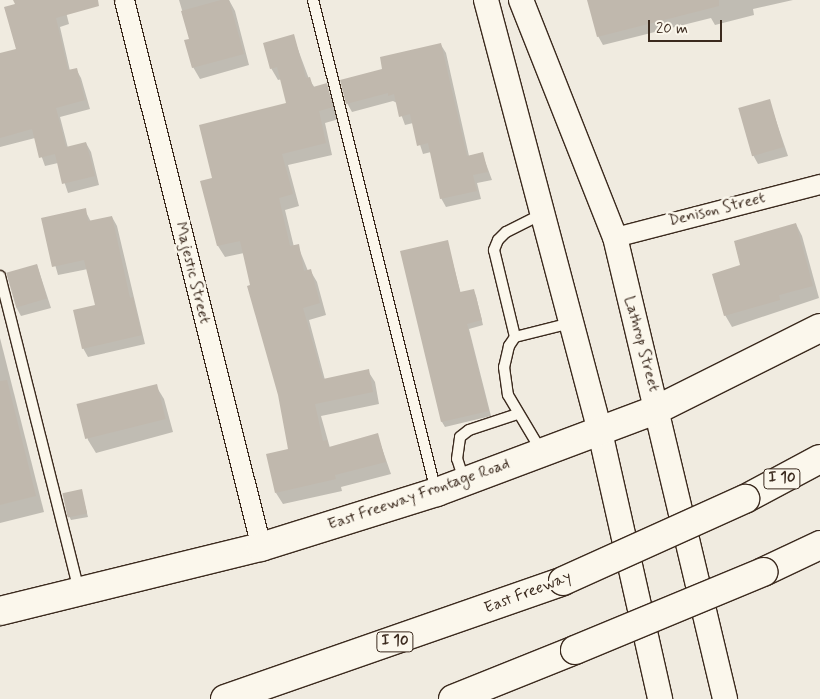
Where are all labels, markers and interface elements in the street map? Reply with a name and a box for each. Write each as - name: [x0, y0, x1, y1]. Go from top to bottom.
- scale bar: [650, 10, 724, 42]
- text: 20 m: [656, 19, 688, 39]
- street label: Denison Street: [665, 188, 769, 232]
- street label: Majestic Street: [170, 219, 214, 327]
- street label: Lathrop Street: [619, 293, 663, 395]
- street label: East Freeway Frontage Road: [326, 455, 512, 535]
- road number: I 10: [763, 466, 801, 492]
- street label: East Freeway: [482, 568, 574, 618]
- road number: I 10: [376, 630, 414, 654]

